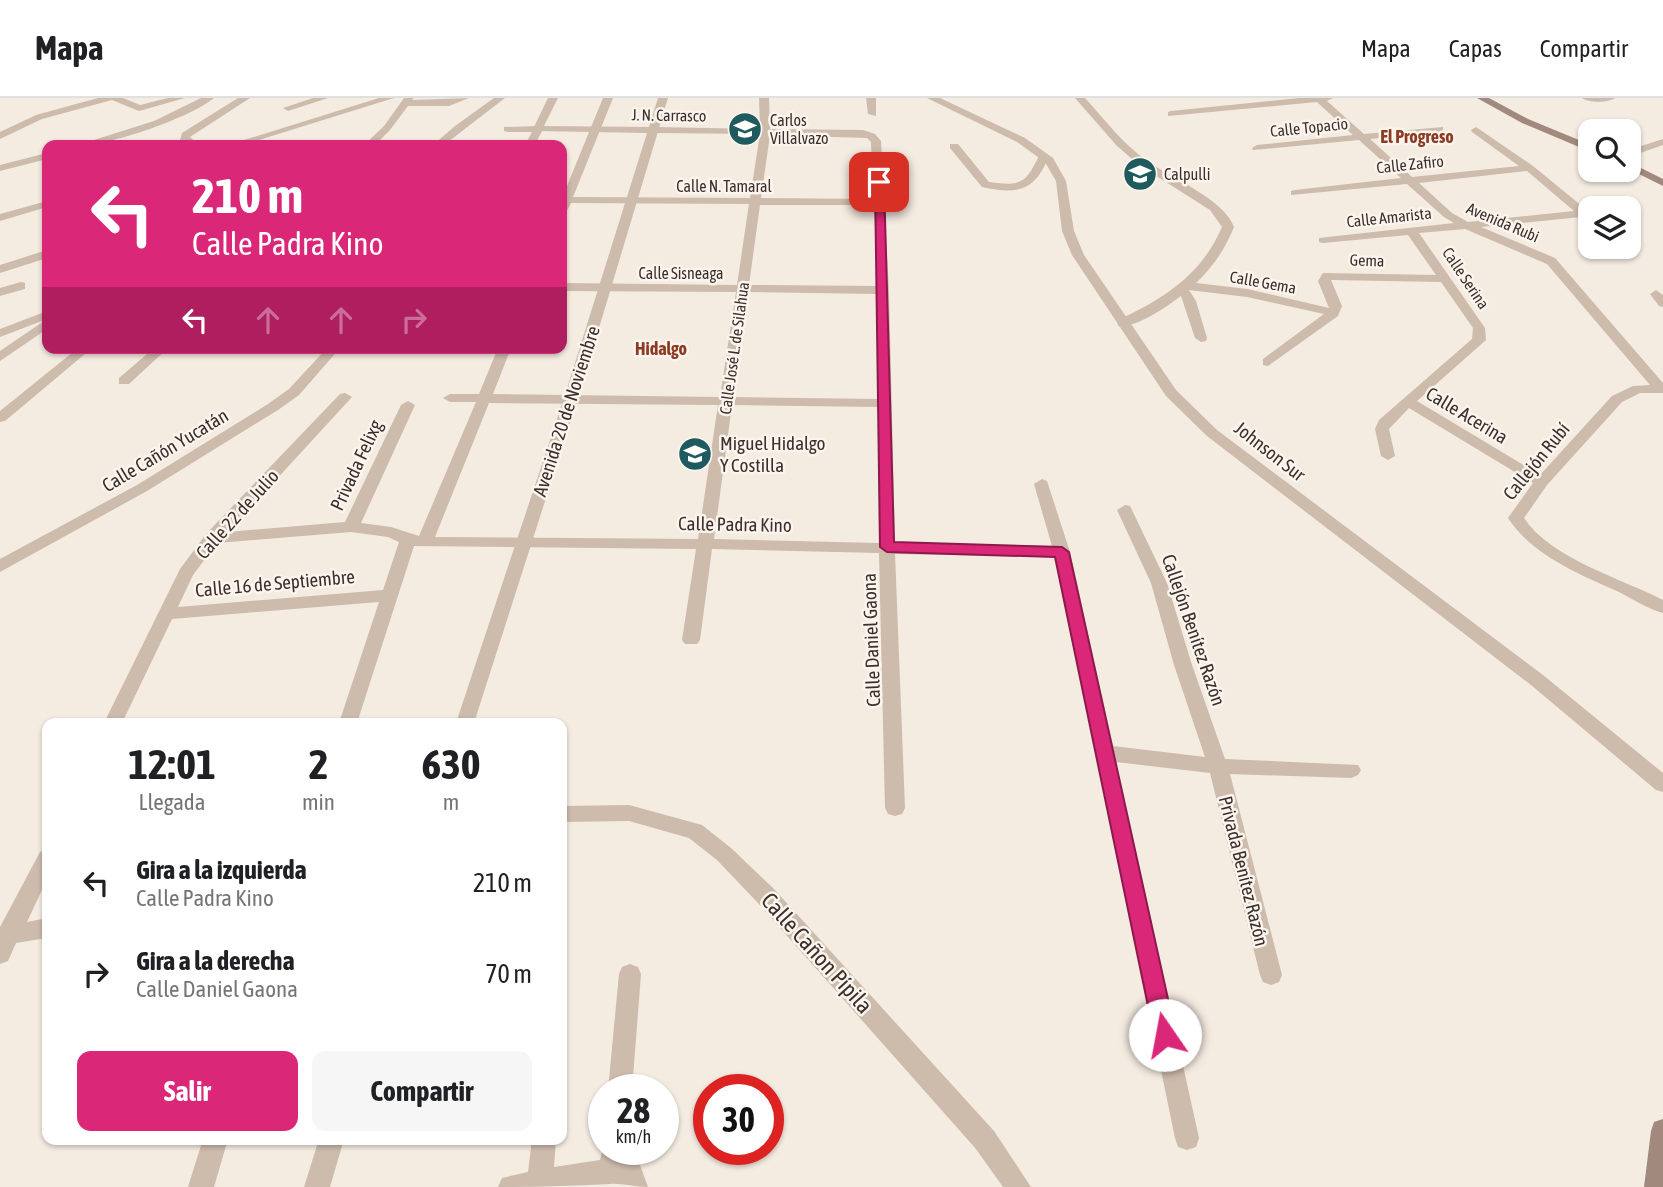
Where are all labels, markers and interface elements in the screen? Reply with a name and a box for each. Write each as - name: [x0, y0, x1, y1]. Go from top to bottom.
- text: Mapa: [35, 29, 103, 67]
- text: Mapa: [1361, 35, 1411, 62]
- text: Capas: [1449, 35, 1502, 62]
- text: Compartir: [1540, 35, 1628, 62]
- street label: J. N. Carrasco: [632, 105, 706, 125]
- school or university icon: Carlos Villalvazo: [726, 110, 764, 148]
- place label: Carlos Villalvazo: [770, 111, 829, 147]
- street label: Calle Topacio: [1269, 114, 1349, 141]
- map controls: [1578, 119, 1641, 259]
- button: search: [1578, 119, 1641, 182]
- district label: El Progreso: [1380, 126, 1454, 147]
- pin: [849, 152, 909, 212]
- street label: Calle Zafiro: [1376, 152, 1444, 176]
- school or university icon: Calpulli: [1121, 155, 1159, 193]
- icon: arrive: [860, 163, 898, 201]
- place label: Calpulli: [1164, 165, 1210, 184]
- text: 210 m: [192, 167, 303, 223]
- icon: left: [77, 168, 168, 259]
- street label: Calle N. Tamaral: [676, 177, 772, 195]
- button: layers: [1578, 196, 1641, 259]
- street label: Avenida Rubi: [1464, 199, 1542, 245]
- street label: Calle Amarista: [1346, 204, 1432, 230]
- text: Calle Padra Kino: [192, 225, 384, 262]
- street label: Calle Serina: [1439, 244, 1493, 312]
- street label: Gema: [1349, 250, 1385, 270]
- street label: Calle Sisneaga: [639, 264, 723, 283]
- street label: Calle Gema: [1228, 267, 1298, 297]
- street label: Calle José L. de Silahua: [716, 281, 752, 415]
- icon: left: [176, 301, 214, 339]
- icon: ahead: [249, 301, 287, 339]
- icon: ahead: [322, 301, 360, 339]
- icon: right: [395, 301, 433, 339]
- street label: Avenida 20 de Noviembre: [528, 323, 604, 499]
- district label: Hidalgo: [635, 338, 687, 359]
- street label: Calle Acerina: [1422, 382, 1512, 448]
- street label: Calle Cañón Yucatán: [98, 404, 232, 496]
- street label: Privada Felixg: [325, 415, 387, 514]
- street label: Johnson Sur: [1230, 417, 1310, 486]
- street label: Callejón Rubí: [1498, 418, 1574, 504]
- place label: Miguel Hidalgo Y Costilla: [720, 432, 826, 476]
- school or university icon: Miguel Hidalgo Y Costilla: [676, 435, 714, 473]
- street label: Calle 22 de Julio: [191, 465, 283, 563]
- street label: Calle Padra Kino: [678, 512, 792, 536]
- street label: Callejón Benítez Razón: [1158, 551, 1230, 709]
- street label: Calle 16 de Septiembre: [194, 565, 356, 601]
- street label: Calle Daniel Gaona: [858, 573, 884, 707]
- text: 12:01: [128, 740, 216, 788]
- text: 2: [309, 740, 328, 788]
- text: 630: [421, 740, 481, 788]
- text: Llegada: [139, 789, 205, 815]
- text: min: [302, 789, 335, 815]
- text: m: [443, 789, 459, 815]
- street label: Privada Benítez Razón: [1215, 794, 1273, 948]
- text: Gira a la izquierda: [136, 855, 307, 885]
- icon: left: [77, 864, 115, 902]
- text: 210 m: [473, 868, 532, 898]
- text: Calle Padra Kino: [136, 885, 274, 911]
- street label: Calle Cañon Pípila: [756, 887, 878, 1019]
- text: Gira a la derecha: [136, 946, 295, 976]
- icon: right: [77, 955, 115, 993]
- text: 70 m: [485, 959, 532, 989]
- text: Calle Daniel Gaona: [136, 976, 298, 1002]
- position arrow: [1128, 998, 1202, 1072]
- button: Salir: [77, 1051, 298, 1131]
- button: Compartir: [312, 1051, 532, 1131]
- speed limit sign: 30: [693, 1074, 784, 1165]
- text: 28: [617, 1090, 650, 1130]
- text: km/h: [616, 1126, 651, 1147]

